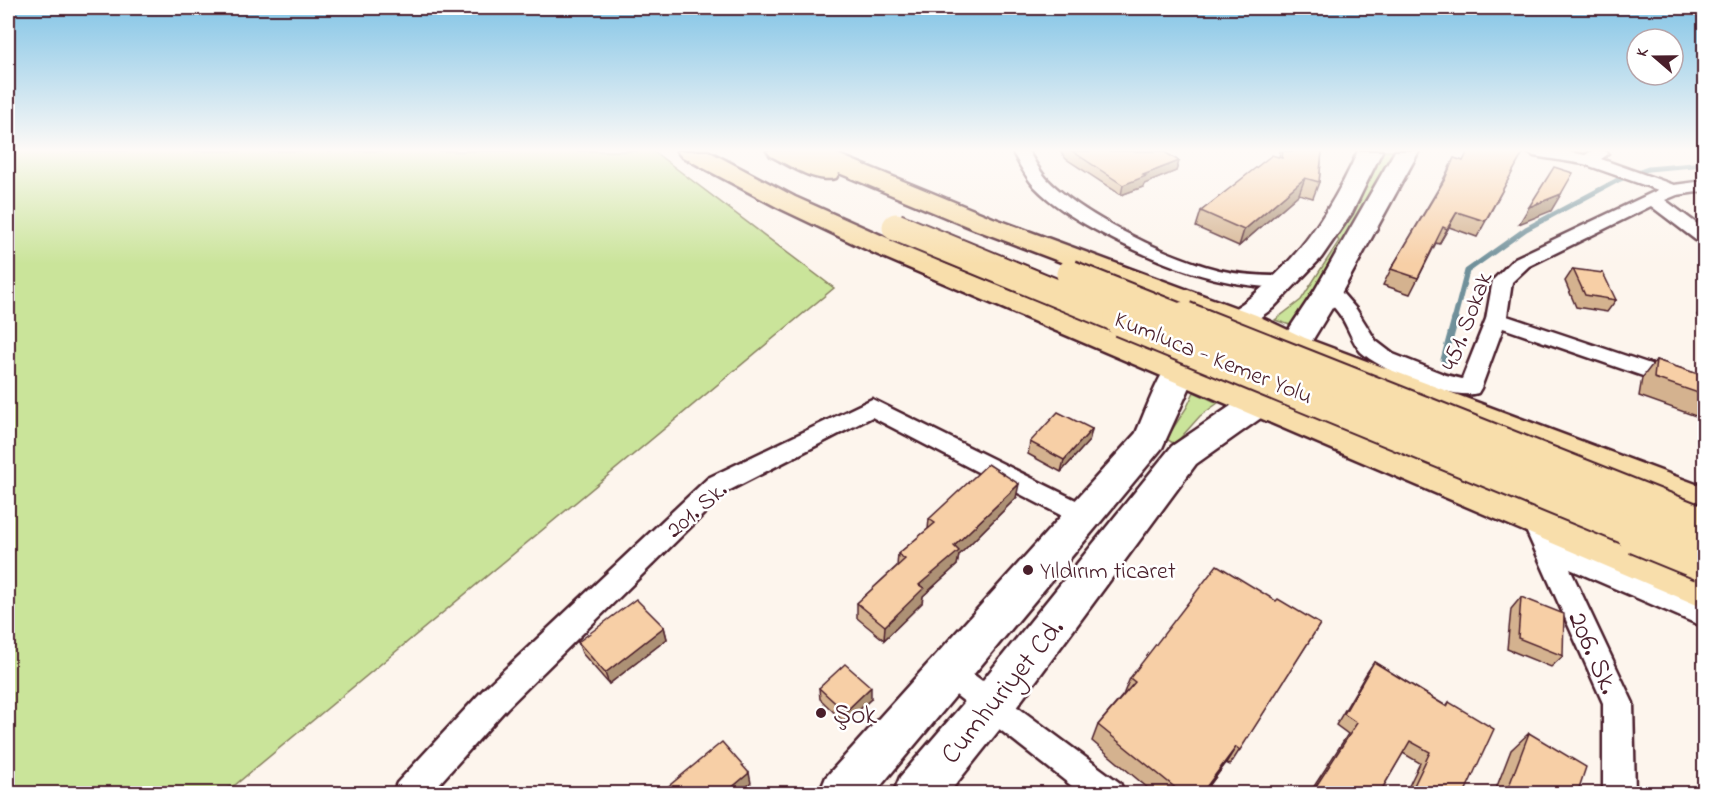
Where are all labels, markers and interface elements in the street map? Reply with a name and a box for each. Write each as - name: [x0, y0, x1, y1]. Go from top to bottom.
- north arrow: [1625, 27, 1685, 87]
- text: K: [1630, 44, 1656, 60]
- street label: 451. Sokak: [1433, 267, 1503, 376]
- street label: Kumluca - Kemer Yolu: [1109, 304, 1318, 415]
- street label: 201. Sk.: [659, 474, 736, 548]
- place label: Yıldırım ticaret: [1040, 555, 1176, 590]
- marker: Yıldırım ticaret: [1021, 563, 1035, 577]
- street label: 206. Sk.: [1555, 605, 1628, 702]
- street label: Cumhuriyet Cd.: [932, 610, 1075, 774]
- place label: Şok: [833, 696, 878, 737]
- marker: Şok: [814, 706, 828, 720]

